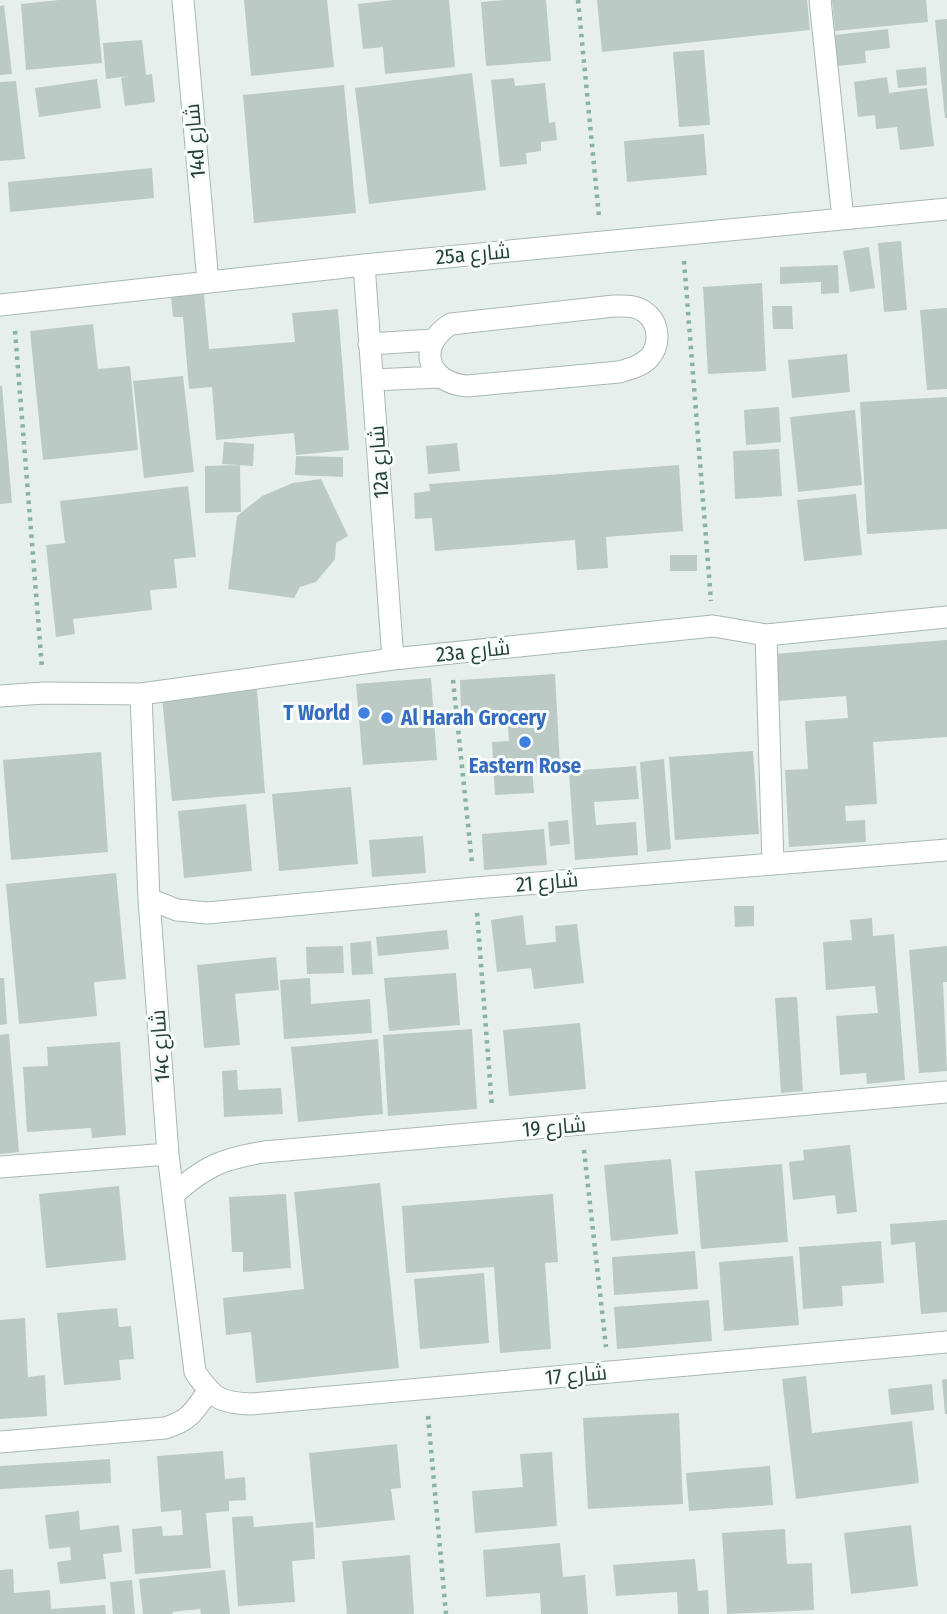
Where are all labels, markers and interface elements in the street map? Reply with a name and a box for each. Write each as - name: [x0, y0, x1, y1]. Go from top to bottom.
- street label: 14d شارع: [179, 102, 212, 180]
- street label: 25a شارع: [435, 238, 511, 271]
- street label: 12a شارع: [363, 425, 396, 499]
- street label: 23a شارع: [435, 634, 512, 669]
- place label: T World: [283, 700, 350, 726]
- marker: T World: [356, 705, 372, 721]
- place label: Al Harah Grocery: [400, 705, 547, 731]
- marker: Al Harah Grocery: [379, 710, 395, 726]
- marker: Eastern Rose: [517, 734, 533, 750]
- place label: Eastern Rose: [469, 753, 582, 779]
- street label: شارع 21: [515, 866, 579, 899]
- street label: 14c شارع: [144, 1009, 177, 1083]
- street label: شارع 19: [521, 1111, 587, 1144]
- street label: شارع 17: [544, 1359, 608, 1392]

